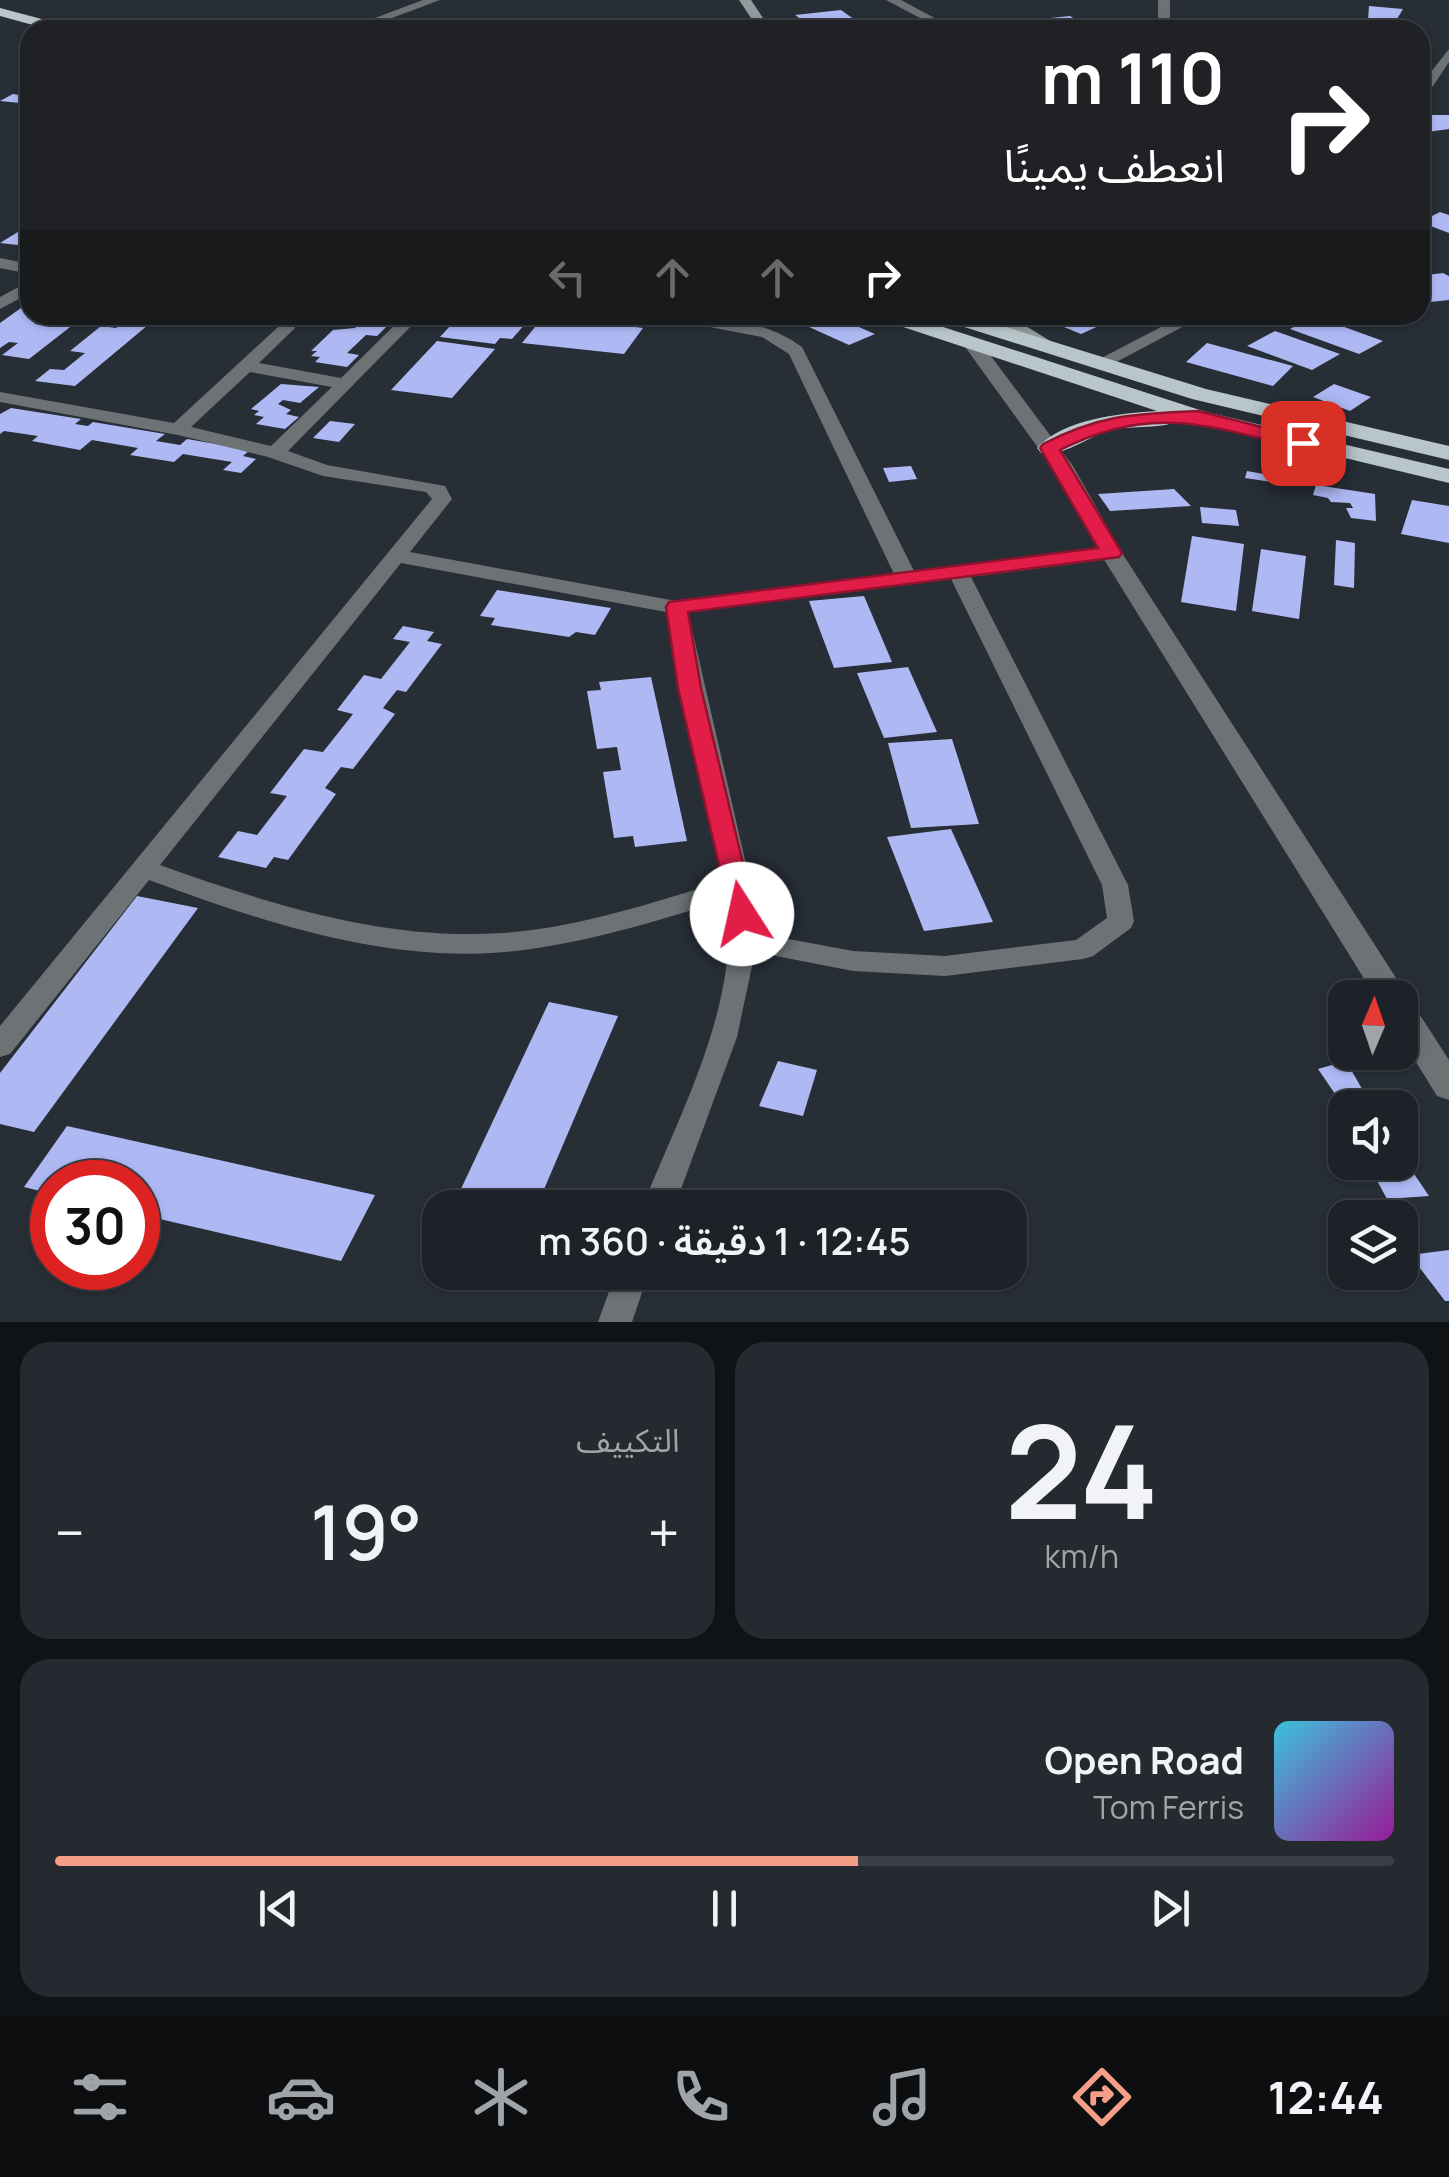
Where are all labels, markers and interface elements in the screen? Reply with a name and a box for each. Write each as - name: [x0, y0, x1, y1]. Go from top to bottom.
- text: 110 m: [1041, 29, 1225, 125]
- icon: right: [1260, 60, 1390, 190]
- text: انعطف يمينًا: [1004, 134, 1225, 196]
- icon: left: [540, 250, 595, 305]
- icon: ahead: [645, 250, 700, 305]
- icon: ahead: [750, 250, 805, 305]
- icon: right: [855, 250, 910, 305]
- pin: [1261, 401, 1346, 486]
- icon: arrive: [1276, 416, 1331, 471]
- position arrow: [690, 862, 794, 966]
- north arrow: [1328, 980, 1418, 1070]
- map controls: [1328, 980, 1418, 1290]
- button: sound: [1328, 1090, 1418, 1180]
- speed limit sign: 30: [30, 1160, 160, 1290]
- button: layers: [1328, 1200, 1418, 1290]
- text: 12:45 · 1 دقيقة · 360 m: [538, 1214, 911, 1266]
- text: 24: [1005, 1380, 1159, 1558]
- text: التكييف: [576, 1418, 680, 1462]
- text: 19°: [310, 1480, 422, 1583]
- text: −: [55, 1494, 85, 1570]
- text: +: [648, 1494, 680, 1570]
- text: km/h: [1045, 1534, 1119, 1578]
- text: Open Road: [1045, 1733, 1244, 1785]
- text: Tom Ferris: [1093, 1785, 1244, 1829]
- icon: previous: [251, 1881, 306, 1936]
- icon: pause: [697, 1881, 752, 1936]
- icon: next: [1143, 1881, 1198, 1936]
- icon: filters: [65, 2062, 135, 2132]
- icon: car: [266, 2062, 336, 2132]
- icon: climate: [466, 2062, 536, 2132]
- icon: phone: [666, 2062, 736, 2132]
- icon: music: [867, 2062, 937, 2132]
- icon: directions: [1067, 2062, 1137, 2132]
- text: 12:44: [1268, 2066, 1384, 2128]

